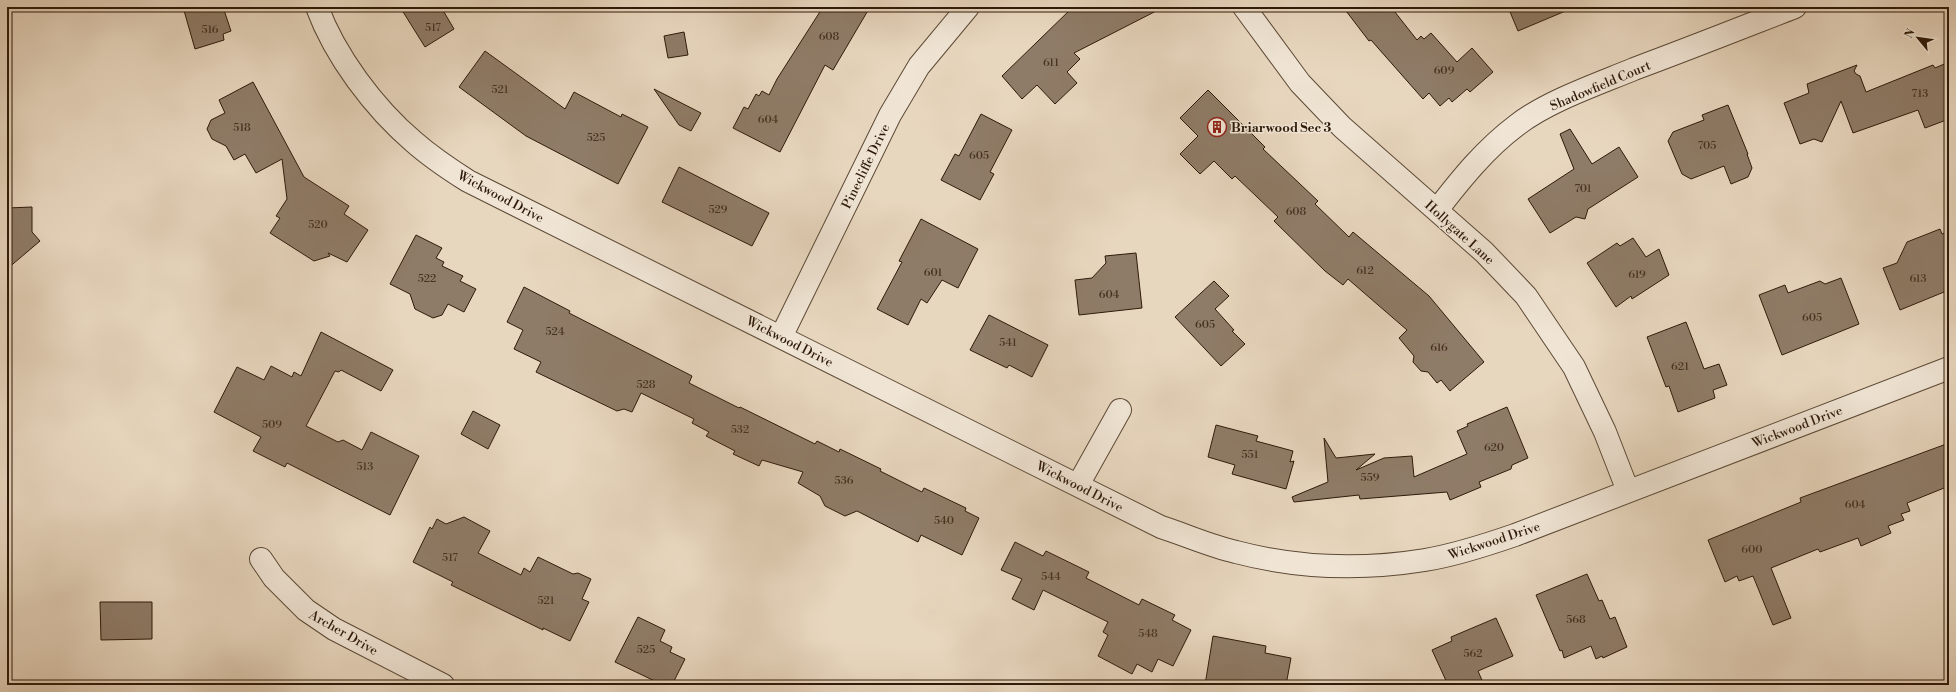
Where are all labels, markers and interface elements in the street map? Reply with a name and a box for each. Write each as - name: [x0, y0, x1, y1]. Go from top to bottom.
- north arrow: [1898, 18, 1938, 58]
- house number: 517: [425, 21, 441, 35]
- house number: 516: [201, 23, 219, 37]
- text: N: [1902, 26, 1919, 41]
- house number: 608: [819, 30, 840, 44]
- house number: 611: [1043, 56, 1059, 70]
- street label: Shadowfield Court: [1548, 57, 1654, 114]
- house number: 609: [1434, 64, 1455, 78]
- house number: 521: [491, 83, 509, 97]
- house number: 713: [1912, 87, 1928, 101]
- house number: 604: [758, 113, 779, 127]
- building icon: Briarwood Sec 3: [1206, 116, 1228, 138]
- place label: Briarwood Sec 3: [1231, 120, 1331, 136]
- house number: 518: [233, 121, 251, 135]
- street label: Pinecliffe Drive: [838, 121, 894, 212]
- house number: 525: [587, 131, 605, 145]
- house number: 705: [1698, 139, 1716, 153]
- house number: 605: [969, 149, 989, 163]
- street label: Wickwood Drive: [454, 167, 547, 227]
- house number: 701: [1575, 182, 1592, 196]
- street label: Hollygate Lane: [1421, 197, 1498, 268]
- house number: 529: [709, 203, 728, 217]
- house number: 608: [1286, 205, 1307, 219]
- house number: 520: [308, 218, 328, 232]
- house number: 612: [1356, 264, 1374, 278]
- house number: 601: [924, 266, 942, 280]
- house number: 619: [1628, 268, 1646, 282]
- house number: 522: [418, 272, 436, 286]
- house number: 613: [1909, 272, 1927, 286]
- house number: 604: [1099, 288, 1120, 302]
- house number: 605: [1802, 311, 1822, 325]
- street label: Wickwood Drive: [742, 313, 836, 371]
- house number: 605: [1195, 318, 1215, 332]
- house number: 524: [546, 325, 565, 339]
- house number: 541: [999, 336, 1017, 350]
- house number: 616: [1430, 341, 1448, 355]
- house number: 621: [1671, 360, 1689, 374]
- house number: 528: [636, 378, 656, 392]
- street label: Wickwood Drive: [1749, 402, 1845, 452]
- house number: 509: [262, 418, 282, 432]
- house number: 532: [731, 423, 749, 437]
- house number: 620: [1484, 441, 1504, 455]
- house number: 551: [1242, 448, 1259, 462]
- street label: Wickwood Drive: [1032, 458, 1126, 516]
- house number: 513: [357, 460, 373, 474]
- house number: 559: [1361, 471, 1380, 485]
- house number: 536: [835, 474, 854, 488]
- house number: 604: [1845, 498, 1866, 512]
- house number: 540: [934, 514, 954, 528]
- street label: Wickwood Drive: [1445, 518, 1543, 564]
- house number: 600: [1741, 543, 1763, 557]
- house number: 517: [442, 551, 458, 565]
- house number: 544: [1041, 570, 1061, 584]
- house number: 521: [537, 594, 555, 608]
- street label: Archer Drive: [305, 606, 381, 659]
- house number: 568: [1566, 613, 1586, 627]
- house number: 548: [1138, 627, 1158, 641]
- house number: 525: [637, 643, 655, 657]
- house number: 562: [1464, 647, 1483, 661]

